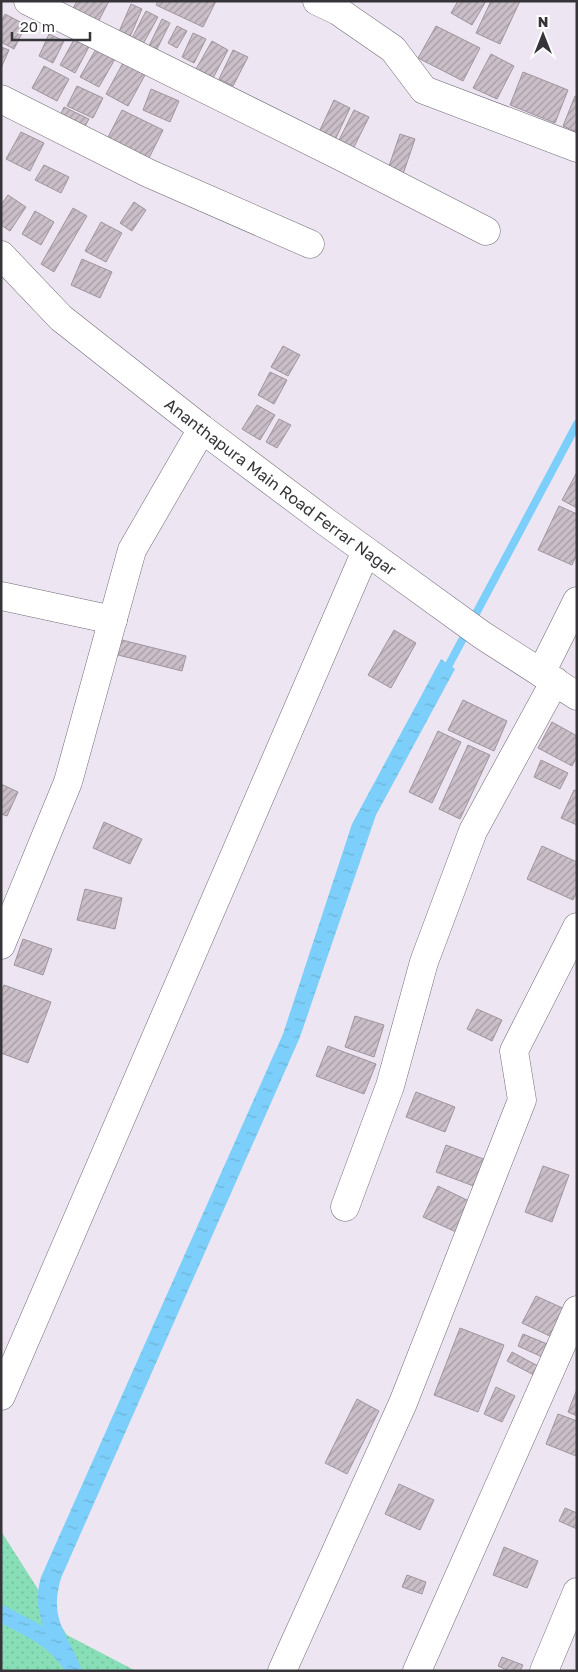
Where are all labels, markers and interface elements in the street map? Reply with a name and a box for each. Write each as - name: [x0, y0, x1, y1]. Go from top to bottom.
- scale bar: [12, 10, 90, 42]
- north arrow: [518, 10, 568, 60]
- text: N: [538, 13, 548, 30]
- text: 20 m: [20, 17, 55, 35]
- street label: Ananthapura Main Road Ferrar Nagar: [161, 394, 400, 580]

